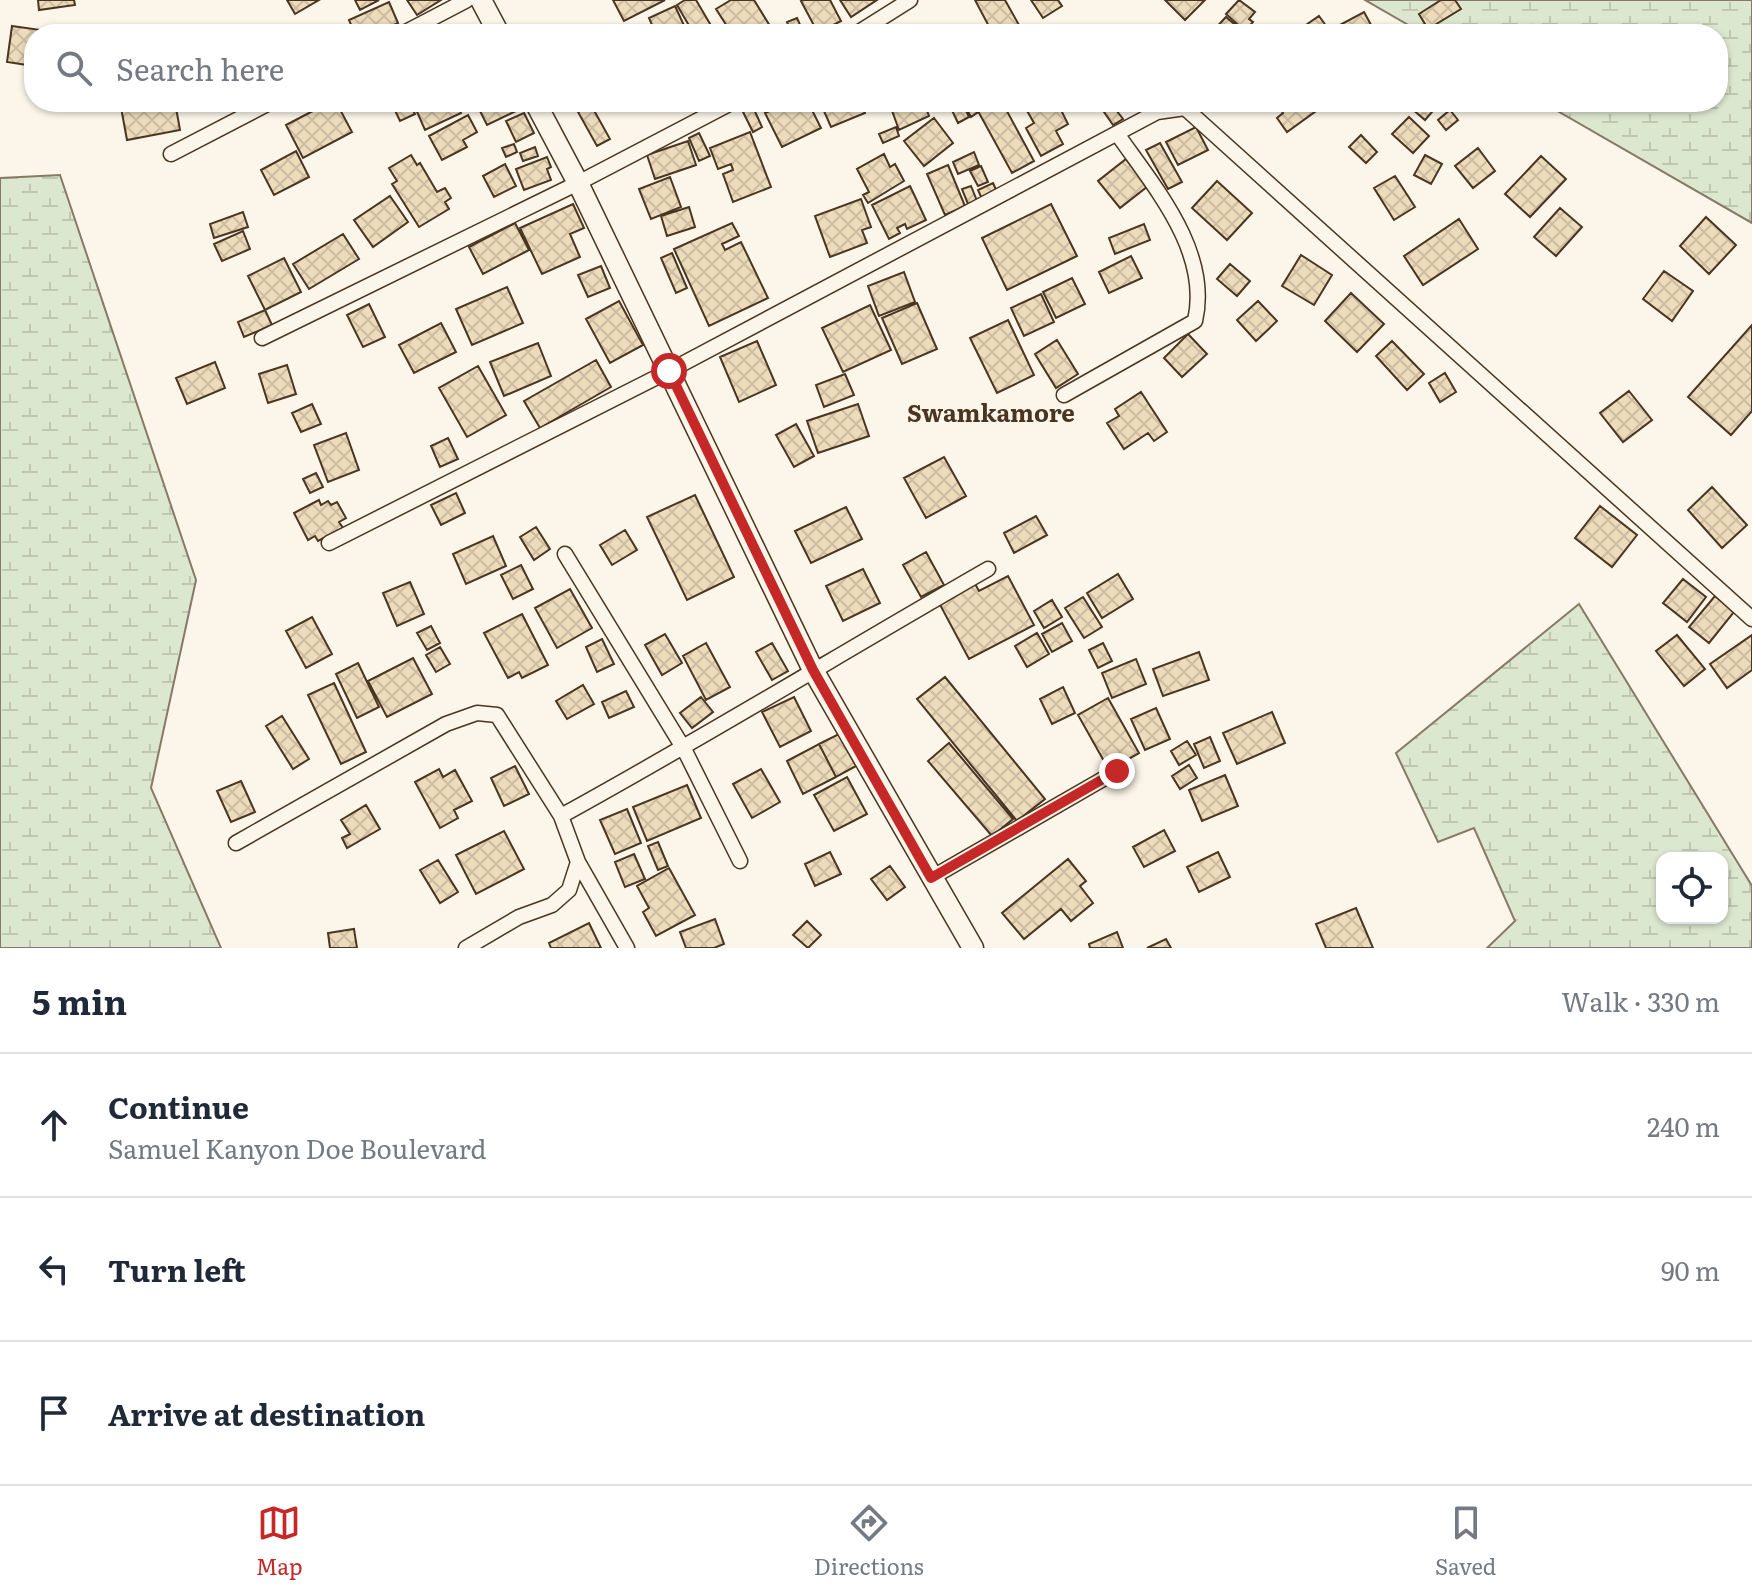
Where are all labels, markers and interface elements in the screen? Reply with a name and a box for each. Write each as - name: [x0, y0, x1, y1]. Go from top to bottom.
- search box: [24, 24, 1728, 112]
- icon: search: [52, 46, 96, 90]
- text: Search here: [116, 46, 284, 90]
- route start: [651, 353, 687, 389]
- district label: Swamkamore: [907, 394, 1075, 429]
- route end: [1099, 753, 1135, 789]
- map controls: [1656, 852, 1728, 924]
- button: locate: [1656, 852, 1728, 924]
- text: 5 min: [32, 975, 127, 1025]
- text: Walk · 330 m: [1562, 981, 1720, 1020]
- text: Continue: [108, 1084, 249, 1128]
- icon: ahead: [32, 1103, 76, 1147]
- text: 240 m: [1647, 1106, 1720, 1145]
- text: Samuel Kanyon Doe Boulevard: [108, 1128, 486, 1167]
- icon: left: [32, 1247, 76, 1291]
- text: Turn left: [108, 1247, 246, 1291]
- text: 90 m: [1661, 1250, 1720, 1289]
- icon: arrive: [32, 1391, 76, 1435]
- text: Arrive at destination: [108, 1391, 425, 1435]
- tab: Map: [256, 1501, 303, 1582]
- tab: Directions: [814, 1501, 924, 1582]
- tab: Saved: [1435, 1501, 1496, 1582]

